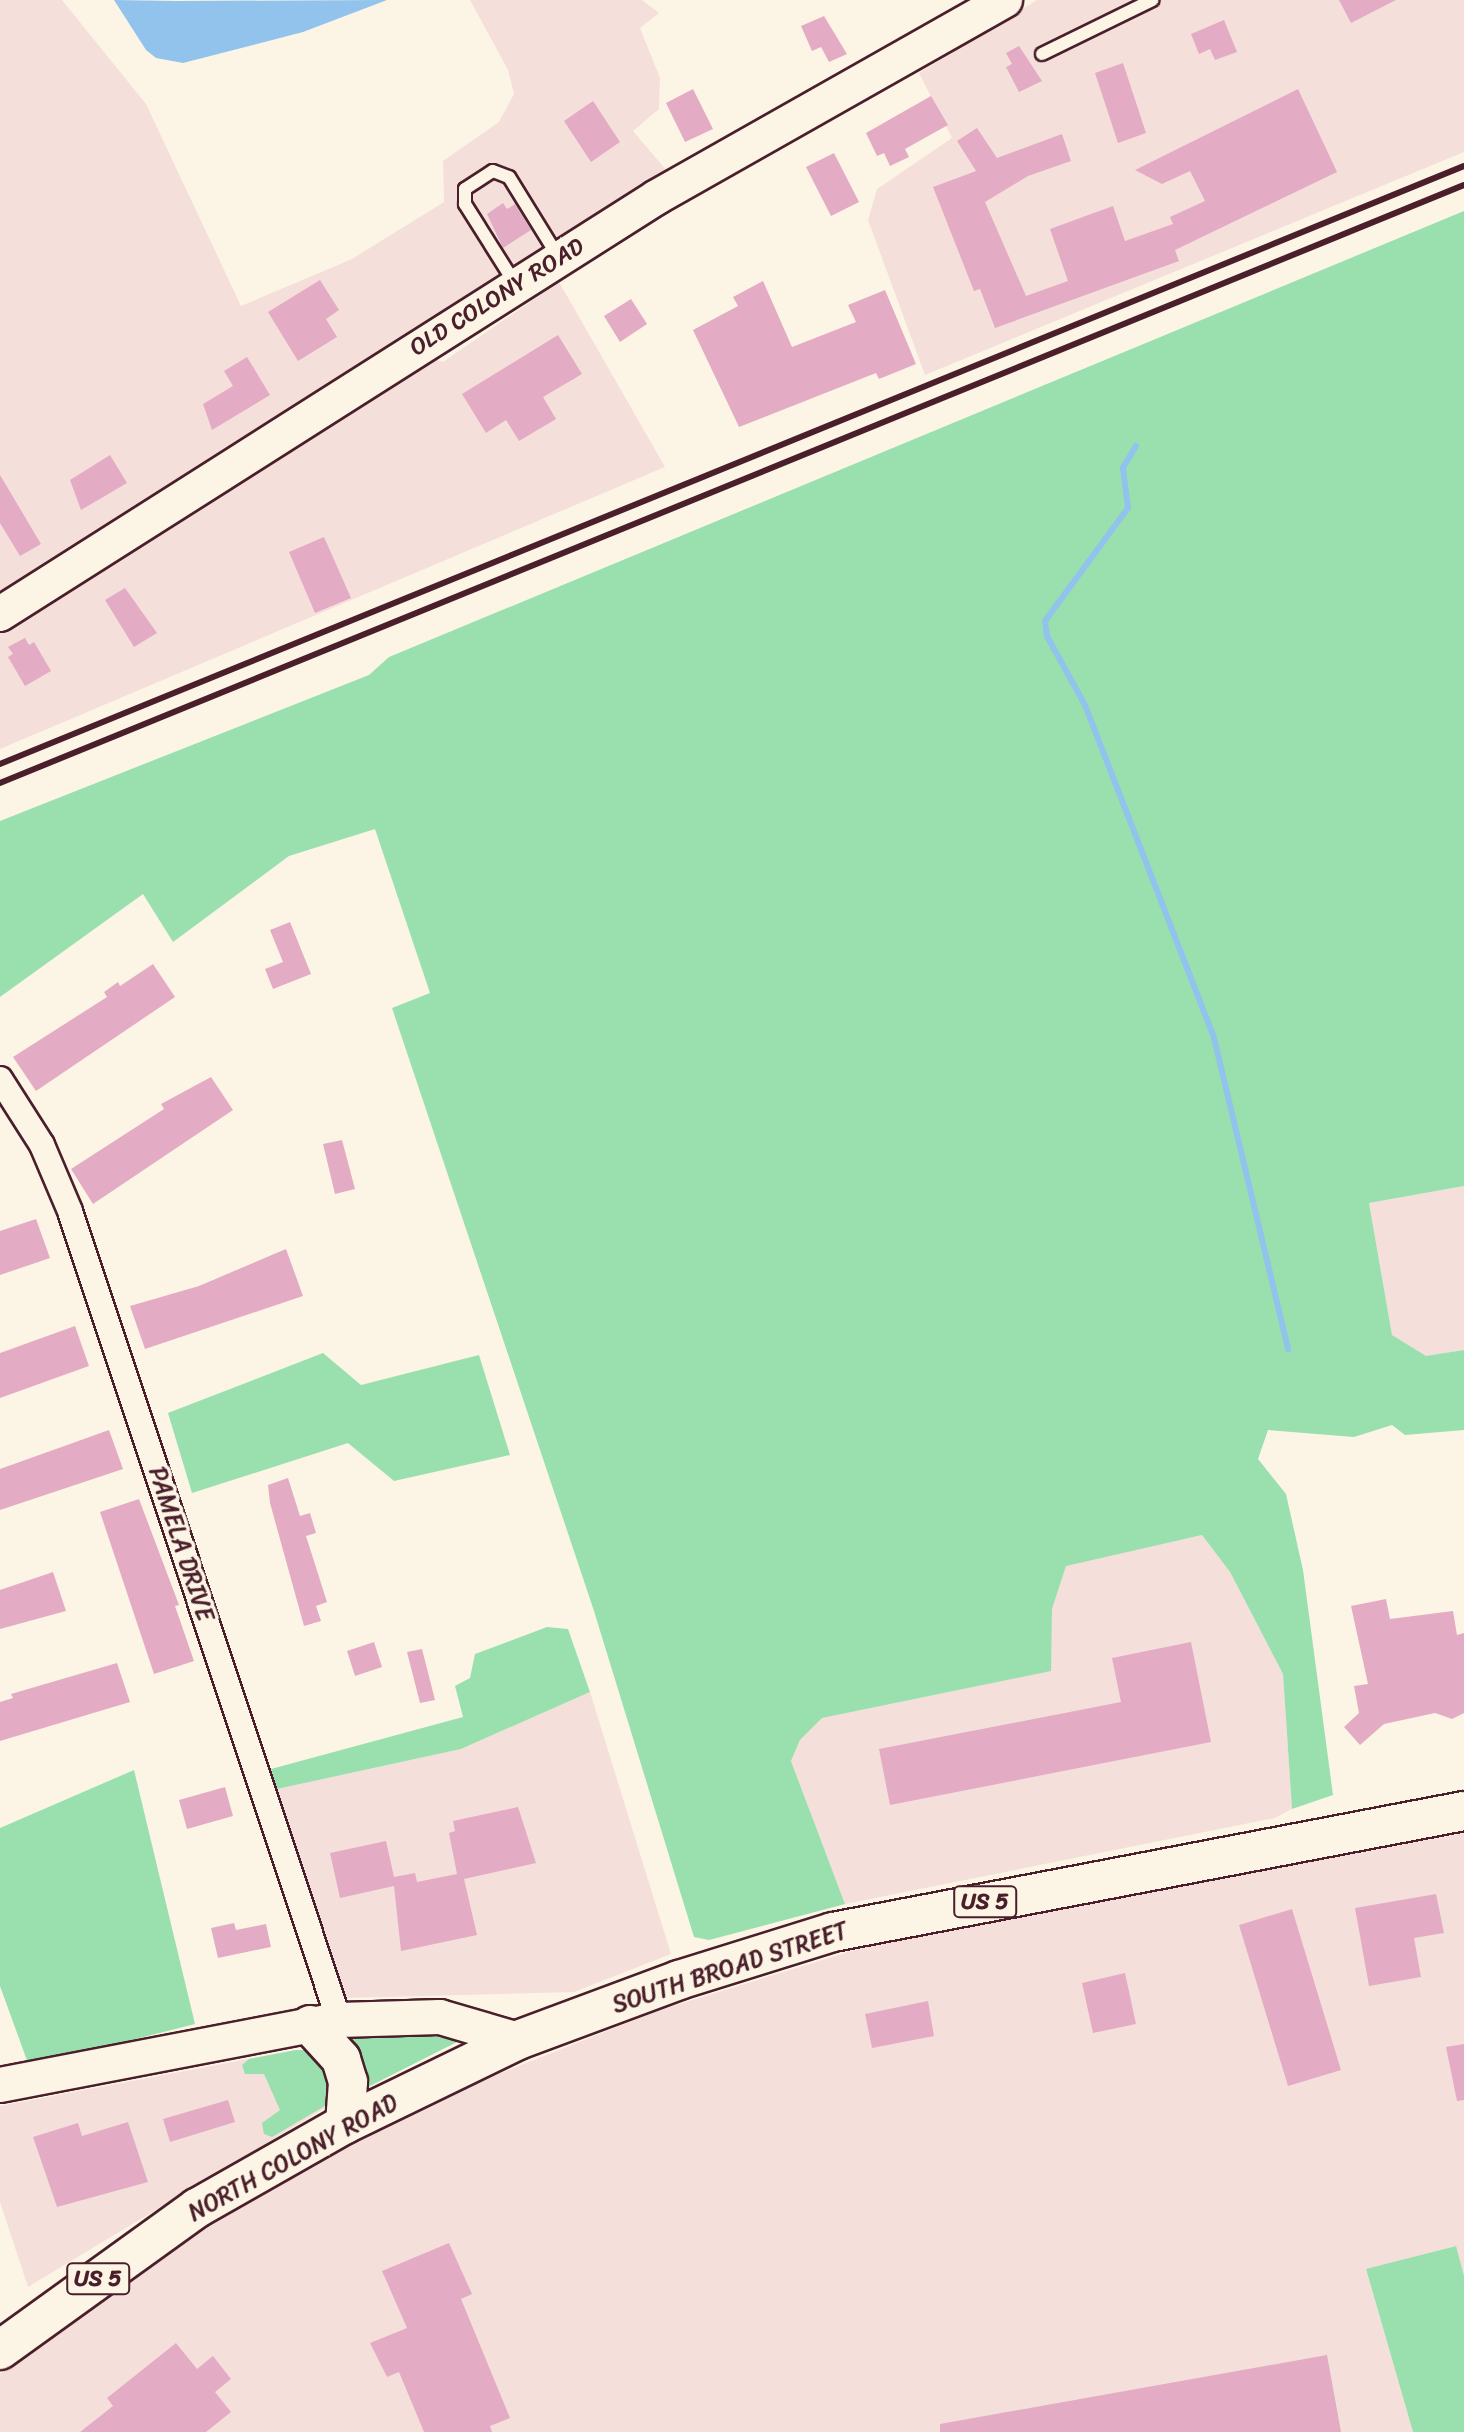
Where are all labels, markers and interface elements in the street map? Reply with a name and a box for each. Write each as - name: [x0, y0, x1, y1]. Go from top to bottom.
- street label: OLD COLONY ROAD: [404, 232, 590, 362]
- street label: PAMELA DRIVE: [142, 1463, 220, 1625]
- road number: US 5: [953, 1884, 1017, 1920]
- street label: SOUTH BROAD STREET: [609, 1916, 851, 2020]
- street label: NORTH COLONY ROAD: [183, 2088, 403, 2228]
- road number: US 5: [66, 2261, 130, 2297]

